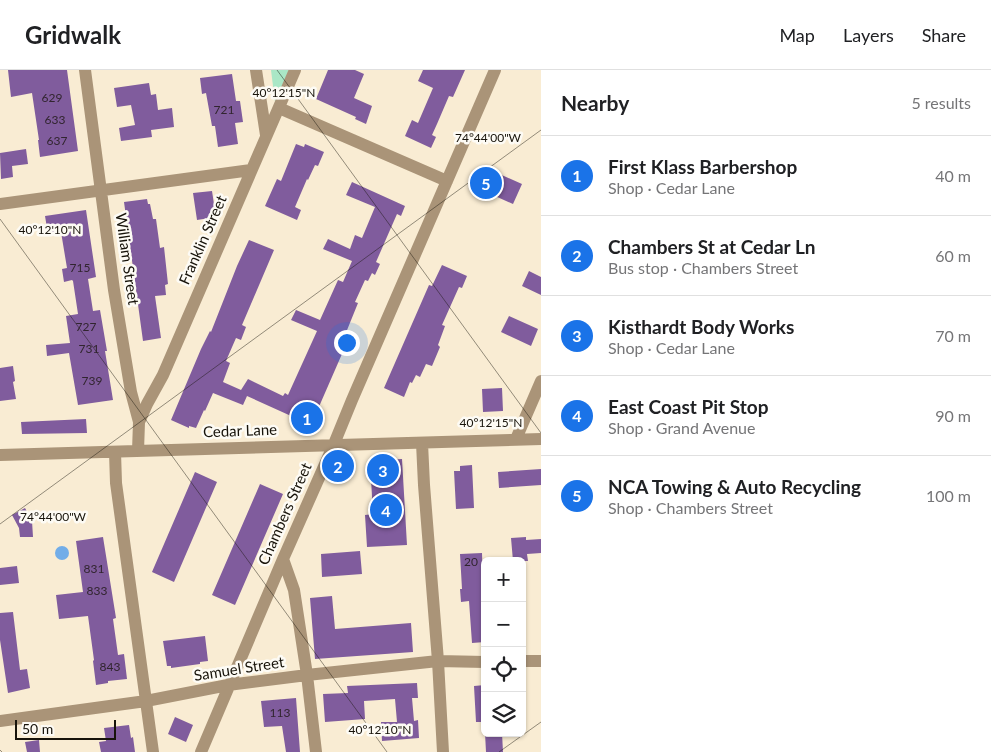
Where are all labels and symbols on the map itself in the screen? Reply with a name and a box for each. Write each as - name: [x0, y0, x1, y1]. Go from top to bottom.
- text: 40°12'15"N: [253, 85, 315, 100]
- house number: 629: [42, 90, 62, 105]
- house number: 721: [214, 102, 234, 117]
- house number: 633: [45, 112, 65, 127]
- text: 74°44'00"W: [455, 130, 522, 145]
- house number: 637: [47, 133, 67, 148]
- pin: 5: [470, 164, 502, 202]
- street label: Franklin Street: [174, 192, 230, 287]
- street label: William Street: [113, 212, 143, 307]
- text: 40°12'10"N: [19, 222, 81, 237]
- house number: 715: [70, 260, 90, 275]
- house number: 727: [76, 319, 96, 334]
- your location: [334, 330, 360, 356]
- house number: 731: [79, 341, 99, 356]
- house number: 739: [82, 373, 102, 388]
- pin: 1: [291, 399, 323, 437]
- text: 40°12'15"N: [460, 415, 522, 430]
- street label: Cedar Lane: [203, 420, 277, 440]
- pin: 2: [322, 447, 354, 485]
- pin: 3: [367, 451, 399, 489]
- street label: Chambers Street: [254, 459, 315, 567]
- pin: 4: [370, 491, 402, 529]
- text: 74°44'00"W: [20, 509, 87, 524]
- house number: 20: [464, 554, 478, 569]
- house number: 831: [84, 561, 104, 576]
- house number: 833: [87, 583, 107, 598]
- street label: Samuel Street: [193, 652, 286, 684]
- house number: 843: [100, 659, 120, 674]
- house number: 113: [270, 705, 290, 720]
- scale bar: [15, 717, 116, 740]
- text: 40°12'10"N: [349, 722, 411, 737]

